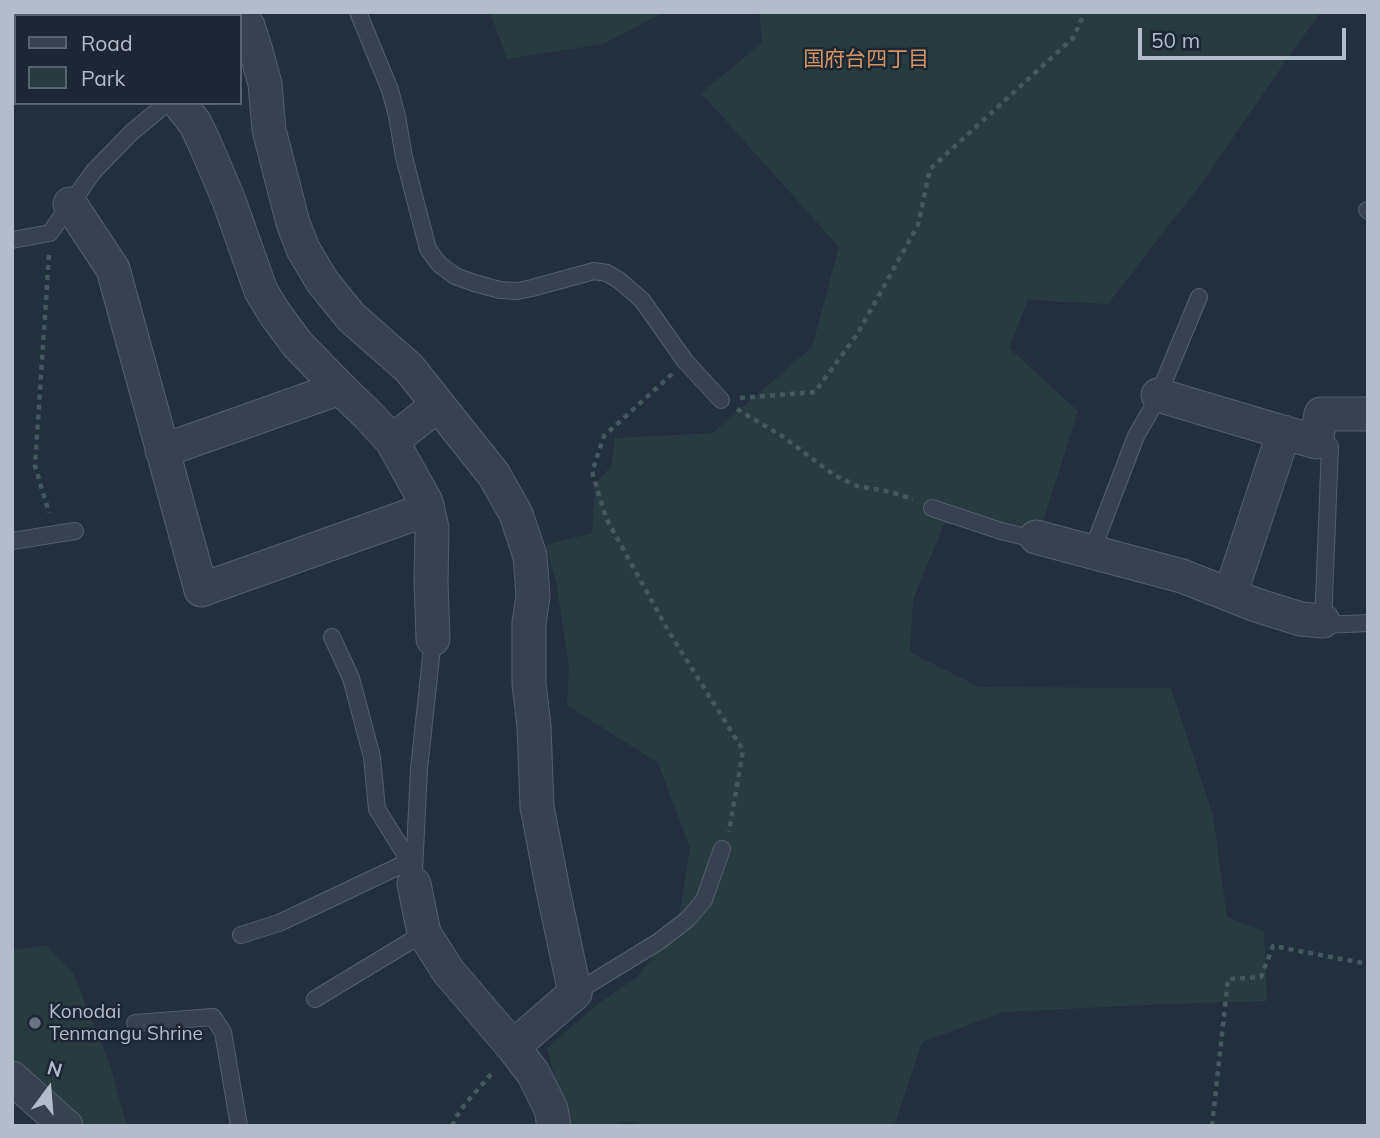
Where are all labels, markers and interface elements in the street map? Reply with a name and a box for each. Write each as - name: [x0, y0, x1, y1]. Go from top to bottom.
- legend: [14, 14, 242, 105]
- scale bar: [1142, 14, 1350, 58]
- text: 50 m: [1151, 27, 1200, 53]
- text: Road: [81, 30, 132, 56]
- district label: 国府台四丁目: [803, 47, 929, 73]
- text: Park: [81, 65, 125, 91]
- place label: Konodai Tenmangu Shrine: [49, 1001, 203, 1045]
- marker: Konodai Tenmangu Shrine: [27, 1015, 43, 1031]
- north arrow: [14, 1054, 84, 1124]
- text: N: [45, 1055, 65, 1082]

